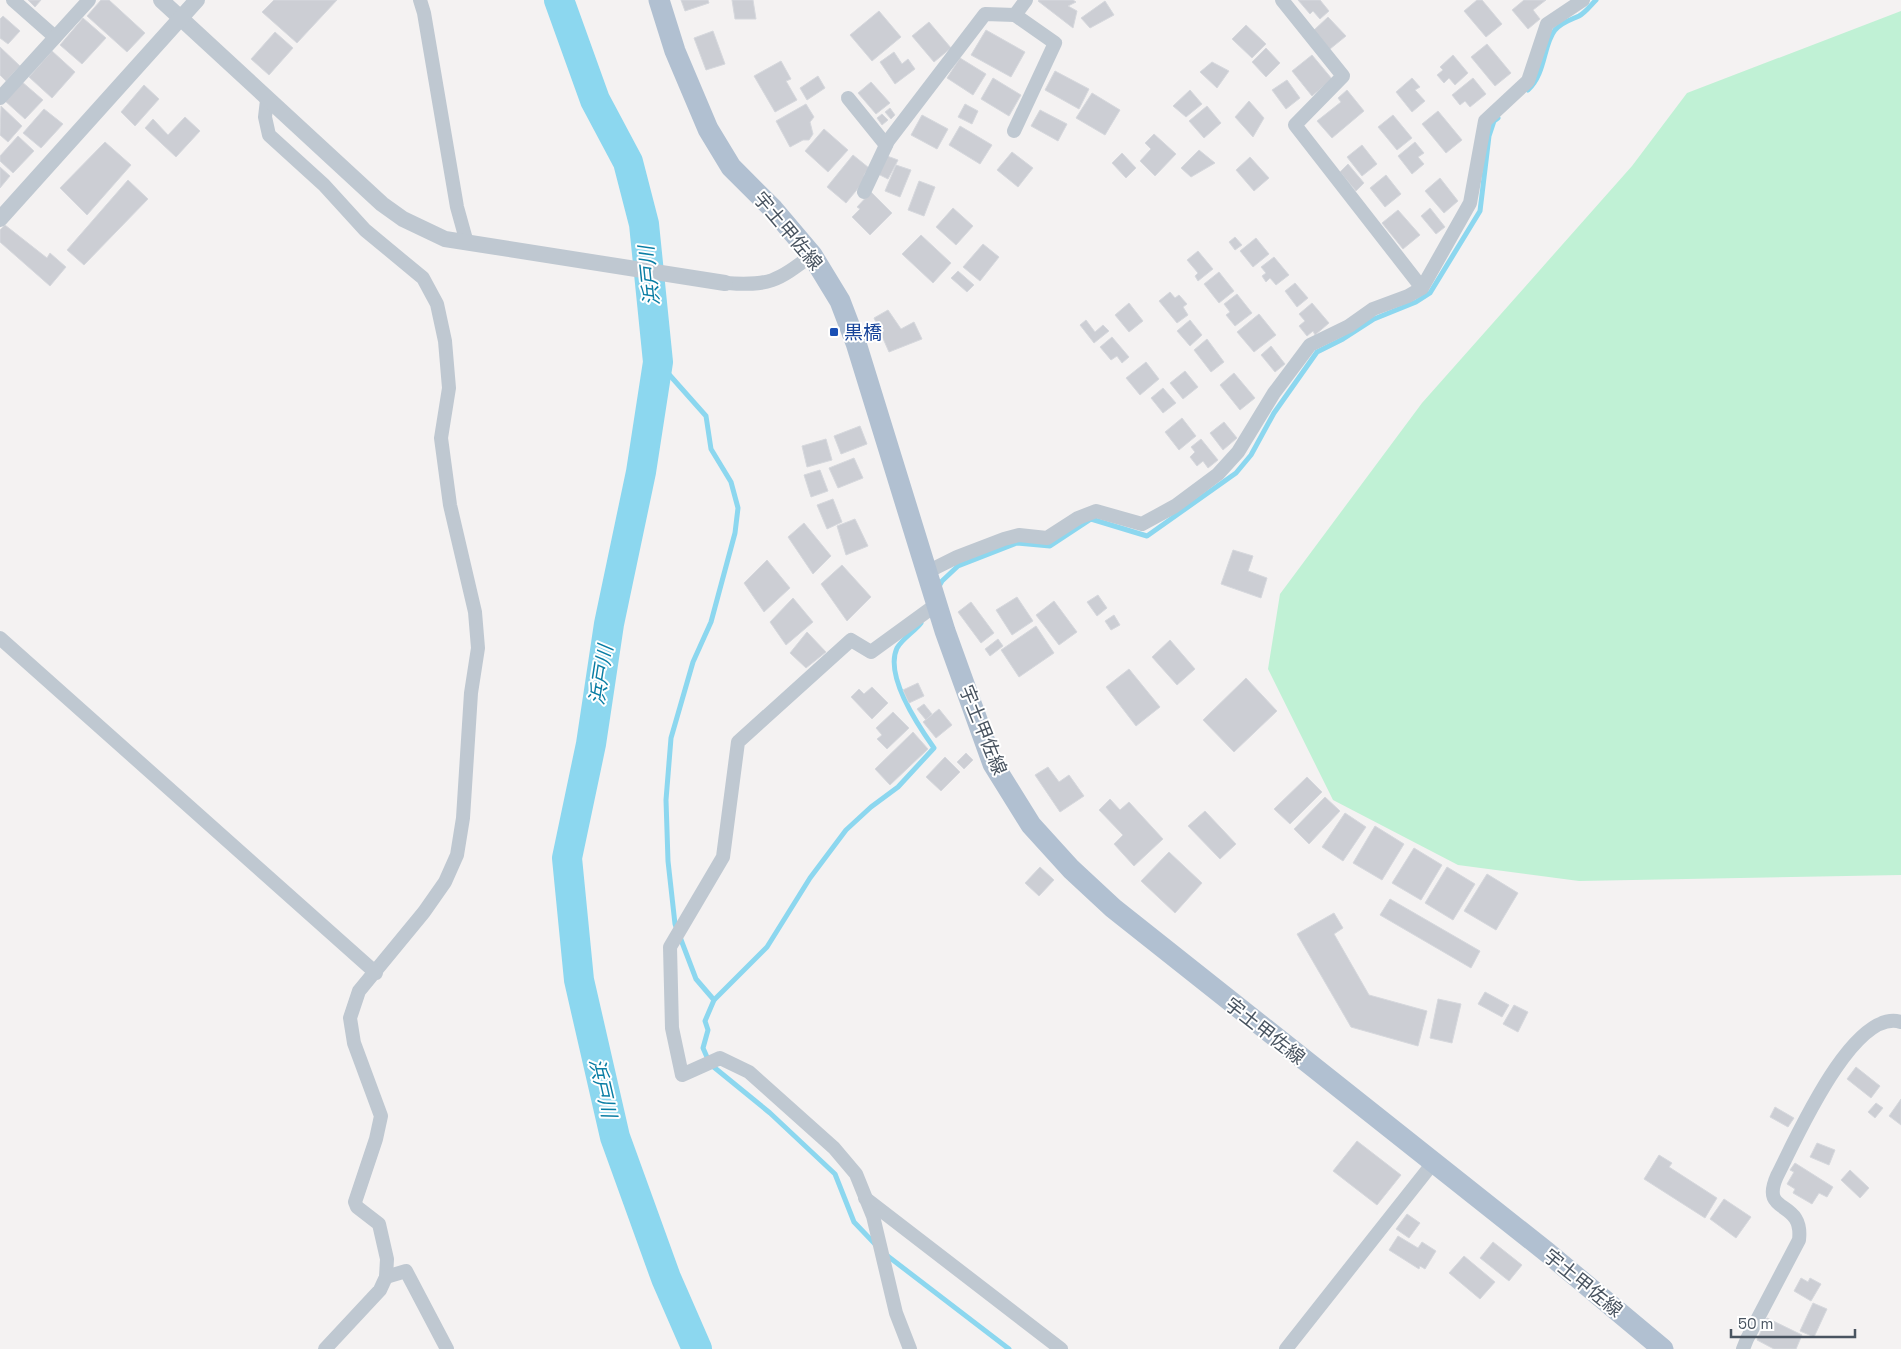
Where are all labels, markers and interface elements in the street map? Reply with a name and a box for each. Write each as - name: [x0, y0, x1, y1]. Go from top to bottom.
- street label: 宇土甲佐線: [748, 187, 828, 275]
- water label: 浜戸川: [633, 243, 665, 307]
- place label: 黒橋: [844, 320, 882, 345]
- marker: 黒橋: [828, 326, 840, 338]
- water label: 浜戸川: [583, 641, 619, 707]
- street label: 宇土甲佐線: [954, 681, 1012, 779]
- street label: 宇土甲佐線: [1220, 992, 1310, 1070]
- water label: 浜戸川: [584, 1056, 623, 1122]
- street label: 宇土甲佐線: [1538, 1243, 1628, 1323]
- scale bar: [1731, 1306, 1855, 1338]
- text: 50 m: [1738, 1314, 1773, 1333]

